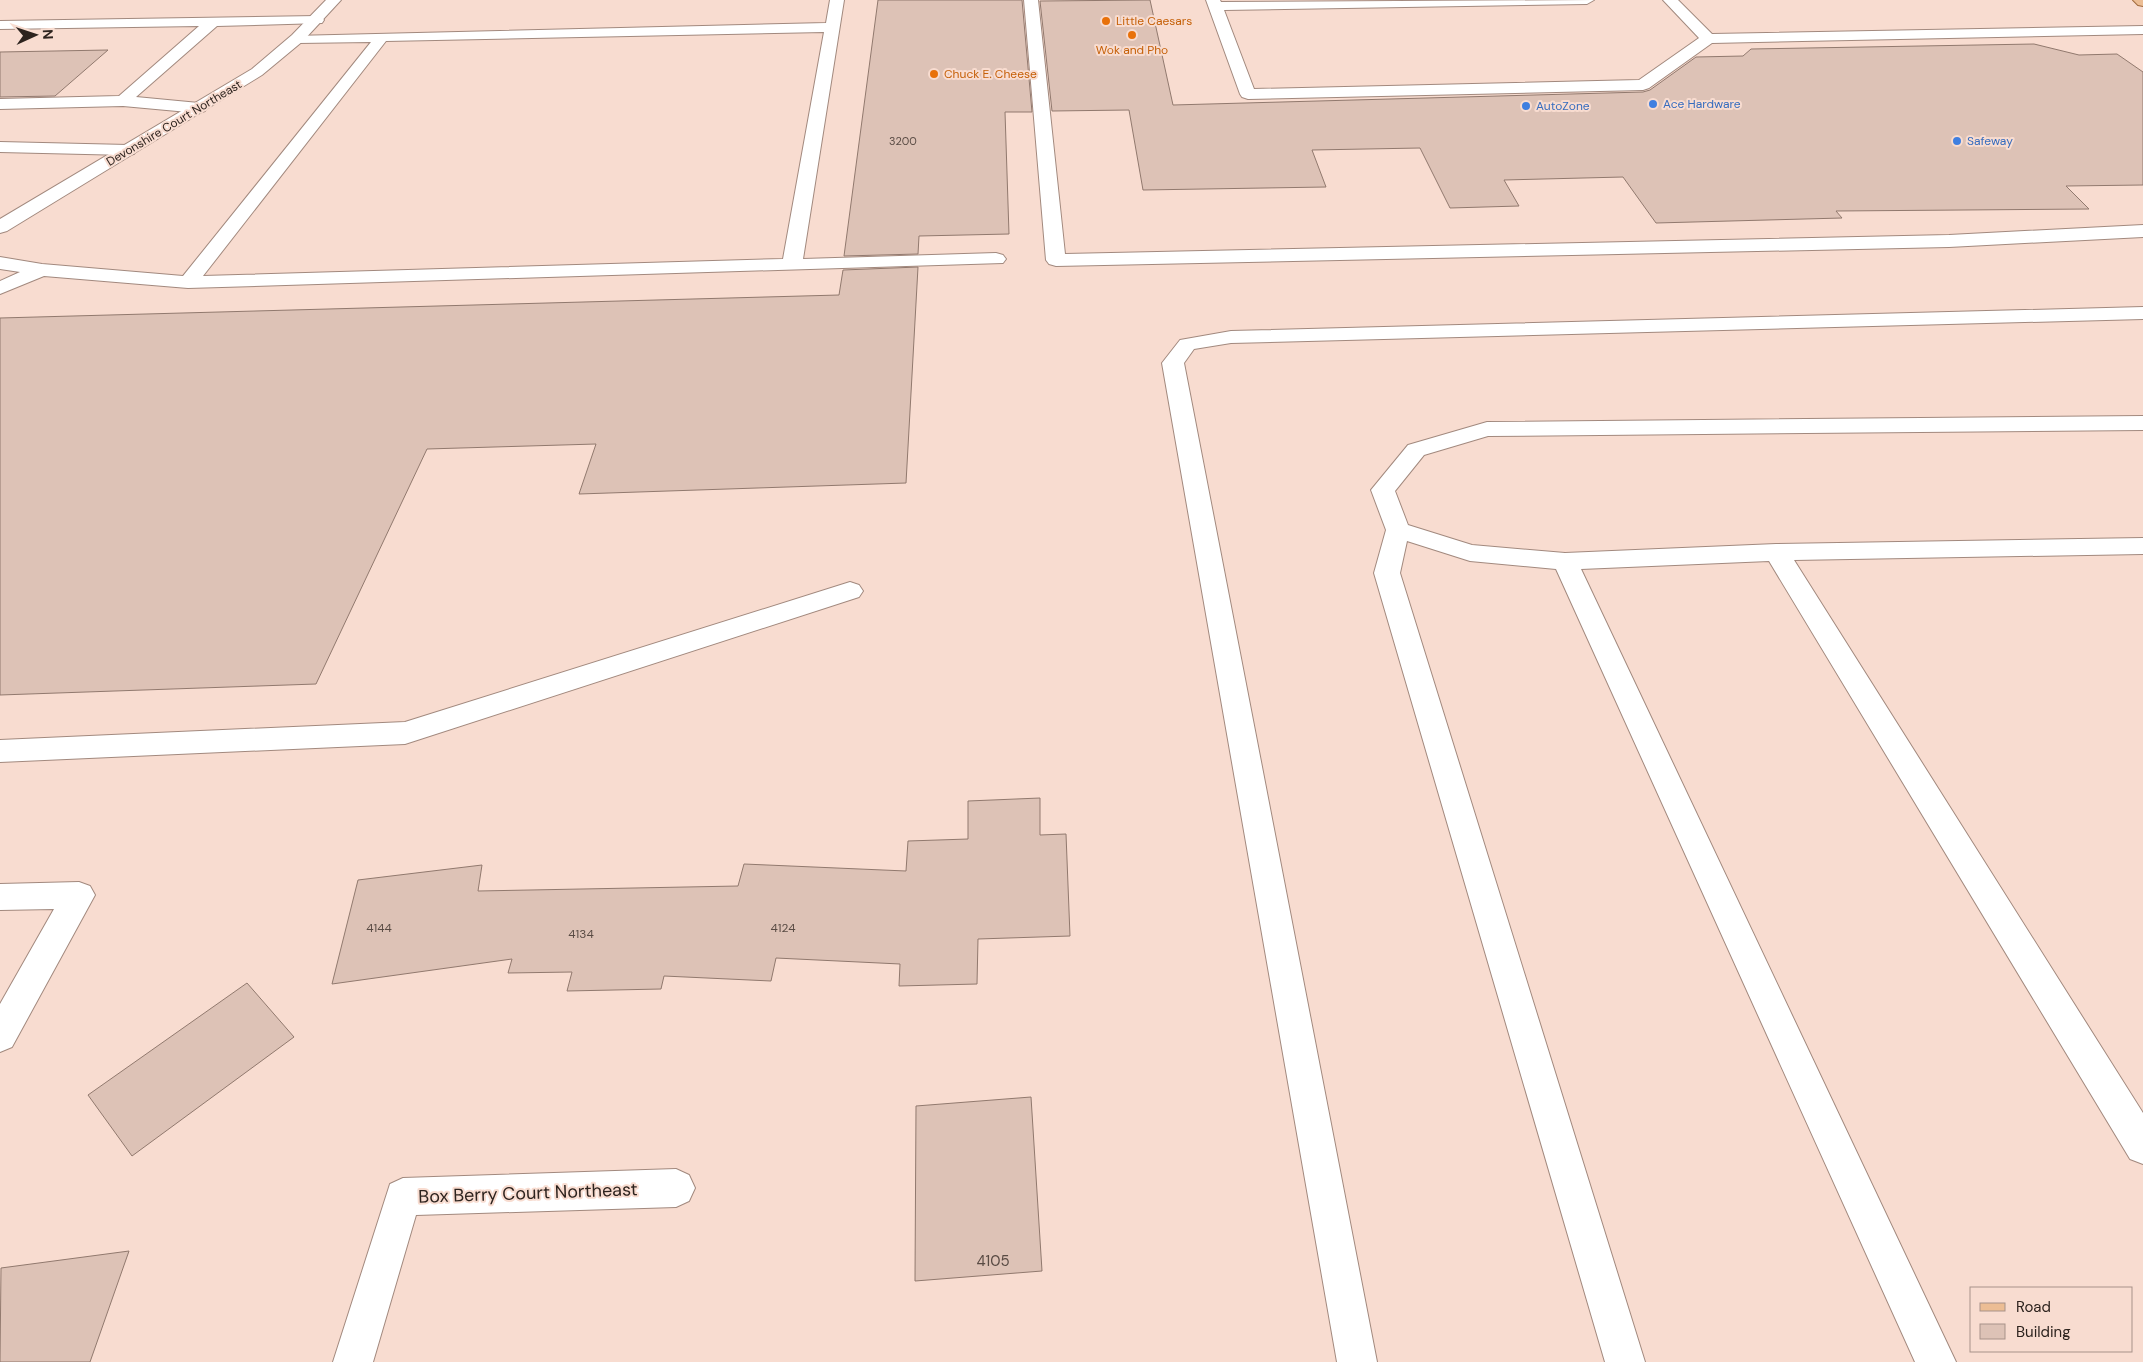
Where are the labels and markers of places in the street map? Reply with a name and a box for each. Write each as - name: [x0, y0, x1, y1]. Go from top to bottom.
- place label: Little Caesars: [1116, 13, 1192, 29]
- marker: Little Caesars: [1100, 15, 1112, 27]
- marker: Wok and Pho: [1126, 29, 1138, 41]
- place label: Wok and Pho: [1096, 42, 1168, 58]
- place label: Chuck E. Cheese: [944, 66, 1037, 82]
- marker: Chuck E. Cheese: [928, 68, 940, 80]
- place label: Ace Hardware: [1663, 96, 1741, 112]
- place label: AutoZone: [1536, 98, 1590, 114]
- marker: Ace Hardware: [1647, 98, 1659, 110]
- marker: AutoZone: [1520, 100, 1532, 112]
- place label: Safeway: [1967, 133, 2013, 149]
- marker: Safeway: [1951, 135, 1963, 147]

